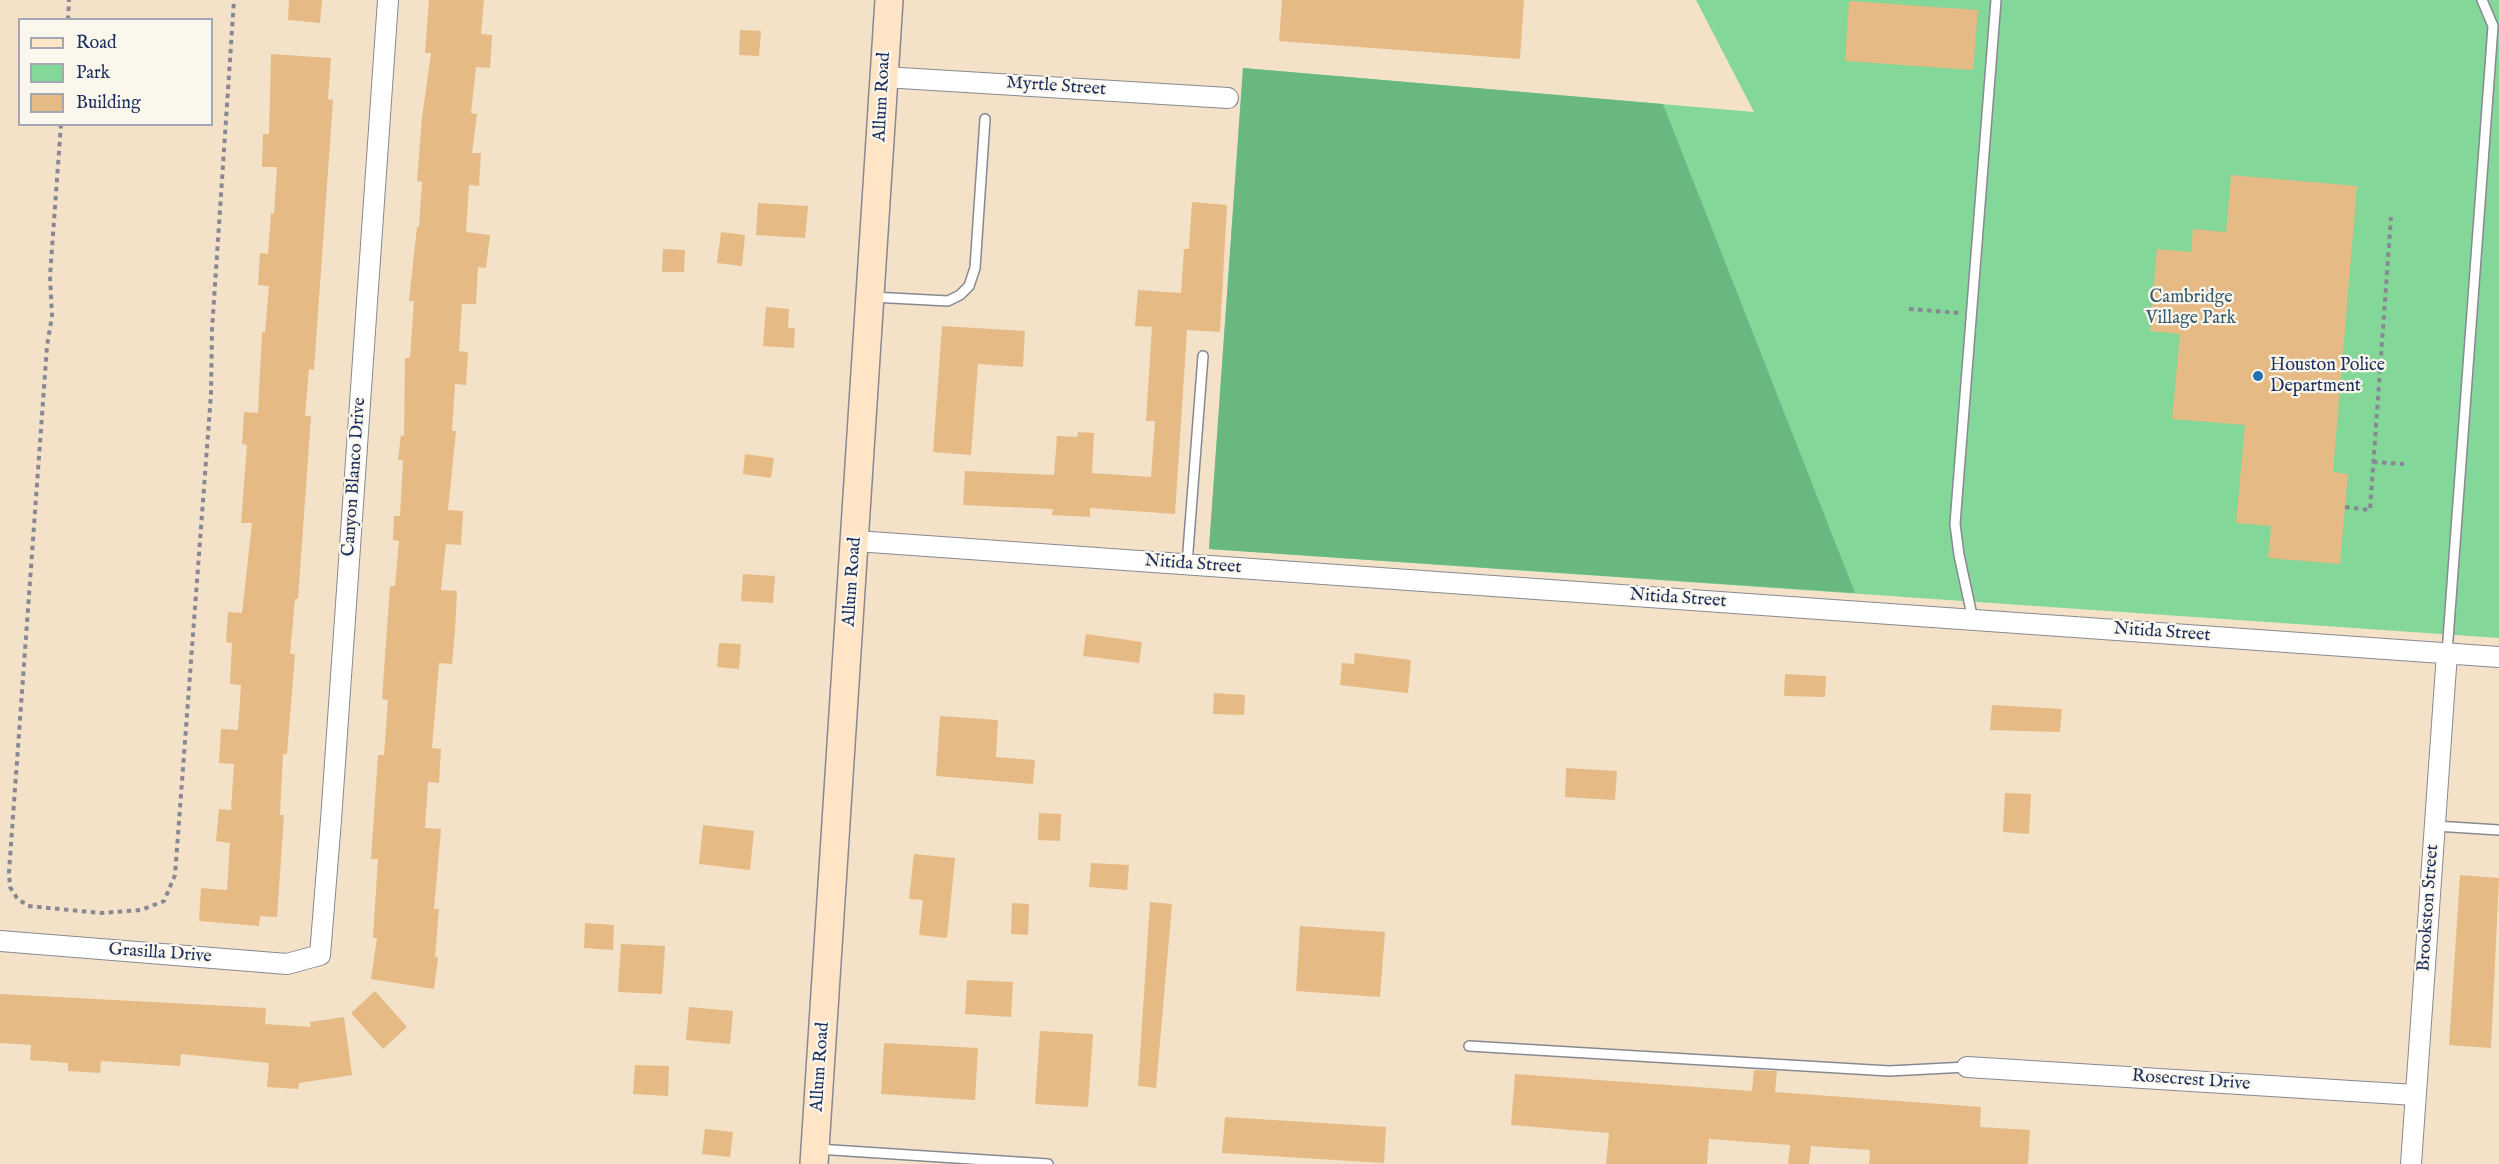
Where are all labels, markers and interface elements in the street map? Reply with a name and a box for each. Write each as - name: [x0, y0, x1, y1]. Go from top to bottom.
- legend: [18, 18, 213, 126]
- text: Road: [76, 32, 117, 55]
- street label: Allum Road: [870, 52, 896, 142]
- text: Park: [76, 62, 110, 85]
- street label: Myrtle Street: [1005, 73, 1107, 101]
- text: Building: [76, 92, 141, 115]
- park label: Cambridge Village Park: [2146, 287, 2236, 330]
- place label: Houston Police Department: [2270, 355, 2385, 398]
- marker: Houston Police Department: [2251, 369, 2265, 383]
- street label: Canyon Blanco Drive: [339, 397, 371, 557]
- street label: Allum Road: [839, 536, 867, 628]
- street label: Nitida Street: [1144, 551, 1242, 579]
- street label: Nitida Street: [1629, 585, 1727, 613]
- street label: Nitida Street: [2113, 619, 2211, 647]
- street label: Brookston Street: [2414, 843, 2444, 973]
- street label: Grasilla Drive: [108, 940, 212, 968]
- street label: Allum Road: [807, 1021, 835, 1113]
- street label: Rosecrest Drive: [2131, 1066, 2251, 1096]

